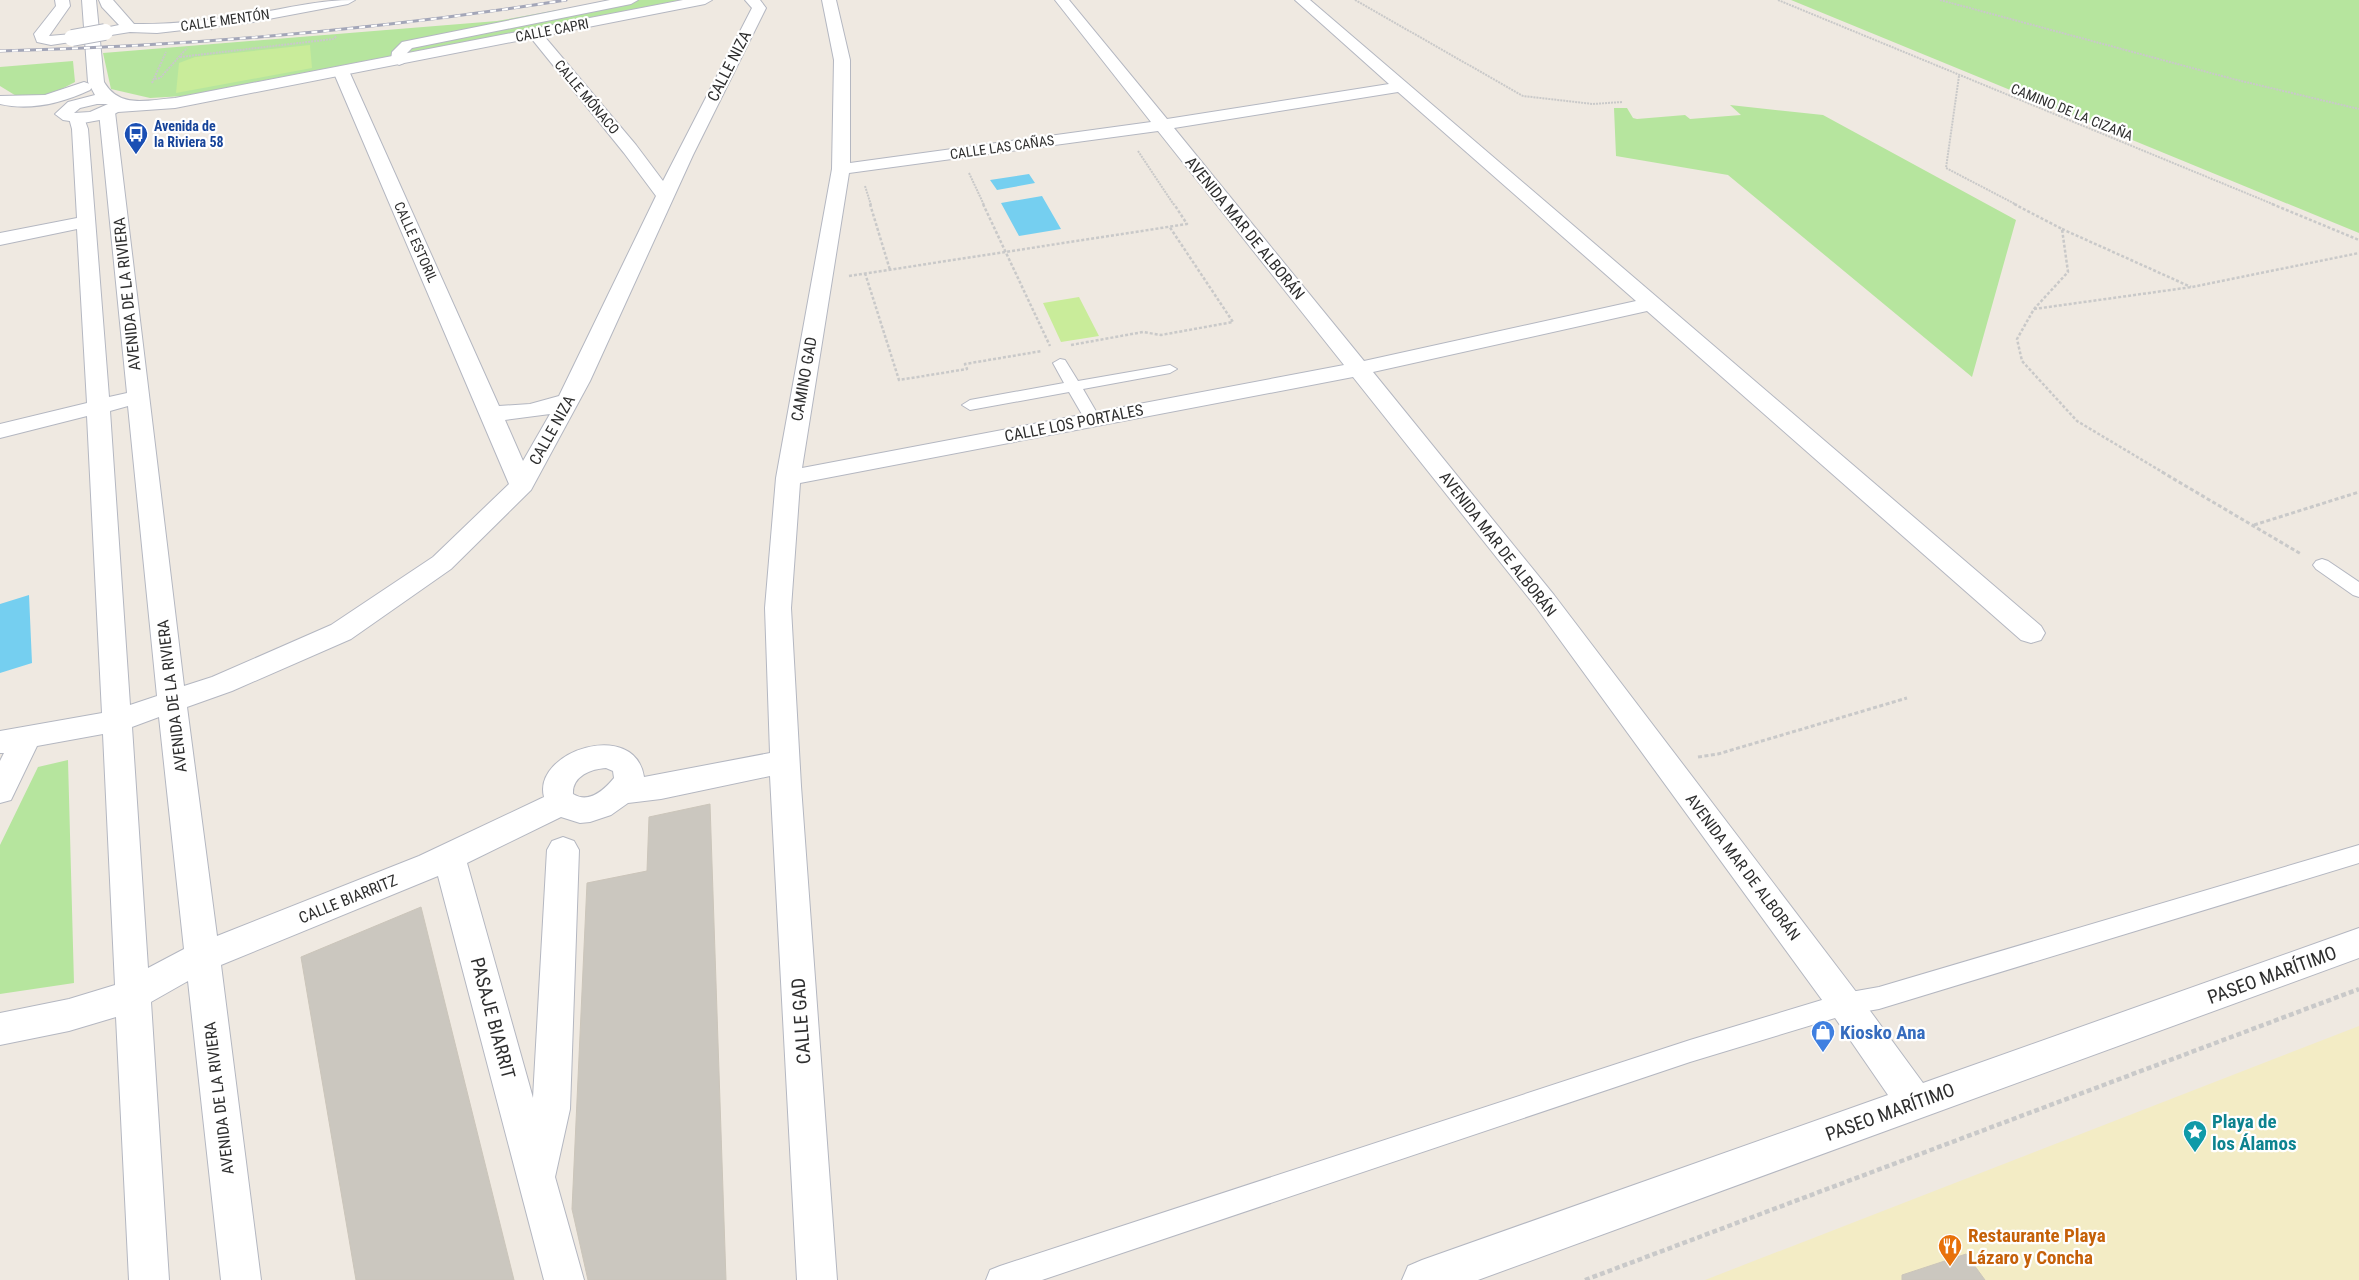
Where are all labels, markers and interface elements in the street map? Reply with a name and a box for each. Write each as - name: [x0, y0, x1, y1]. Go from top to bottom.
- street label: CALLE MENTÓN: [179, 5, 271, 34]
- street label: CALLE CAPRI: [514, 15, 590, 45]
- street label: CALLE NIZA: [703, 27, 755, 105]
- street label: CALLE MÓNACO: [551, 56, 623, 137]
- street label: CAMINO DE LA CIZAÑA: [2009, 79, 2136, 144]
- place label: Avenida de la Riviera 58: [154, 118, 224, 150]
- bus stop icon: Avenida de la Riviera 58: [123, 121, 149, 155]
- street label: CALLE LAS CAÑAS: [949, 131, 1055, 162]
- street label: AVENIDA MAR DE ALBORÁN: [1181, 153, 1309, 303]
- street label: CALLE ESTORIL: [391, 199, 441, 285]
- street label: AVENIDA DE LA RIVIERA: [110, 217, 144, 371]
- street label: CAMINO GAD: [787, 335, 821, 423]
- street label: CALLE NIZA: [525, 392, 579, 468]
- street label: CALLE LOS PORTALES: [1003, 400, 1145, 446]
- street label: AVENIDA MAR DE ALBORÁN: [1436, 468, 1560, 620]
- street label: AVENIDA DE LA RIVIERA: [153, 619, 191, 773]
- street label: AVENIDA MAR DE ALBORÁN: [1682, 790, 1804, 944]
- street label: CALLE BIARRITZ: [296, 871, 400, 927]
- street label: PASEO MARÍTIMO: [2204, 941, 2340, 1009]
- street label: PASAJE BIARRIT: [466, 955, 520, 1081]
- street label: CALLE GAD: [787, 977, 815, 1065]
- shop icon: Kiosko Ana: [1810, 1019, 1836, 1053]
- street label: AVENIDA DE LA RIVIERA: [200, 1021, 238, 1175]
- place label: Kiosko Ana: [1840, 1021, 1926, 1044]
- street label: PASEO MARÍTIMO: [1822, 1078, 1958, 1146]
- place label: Playa de los Álamos: [2212, 1110, 2297, 1155]
- place icon: Playa de los Álamos: [2182, 1119, 2208, 1153]
- place label: Restaurante Playa Lázaro y Concha: [1968, 1224, 2106, 1269]
- restaurant icon: Restaurante Playa Lázaro y Concha: [1937, 1233, 1963, 1267]

